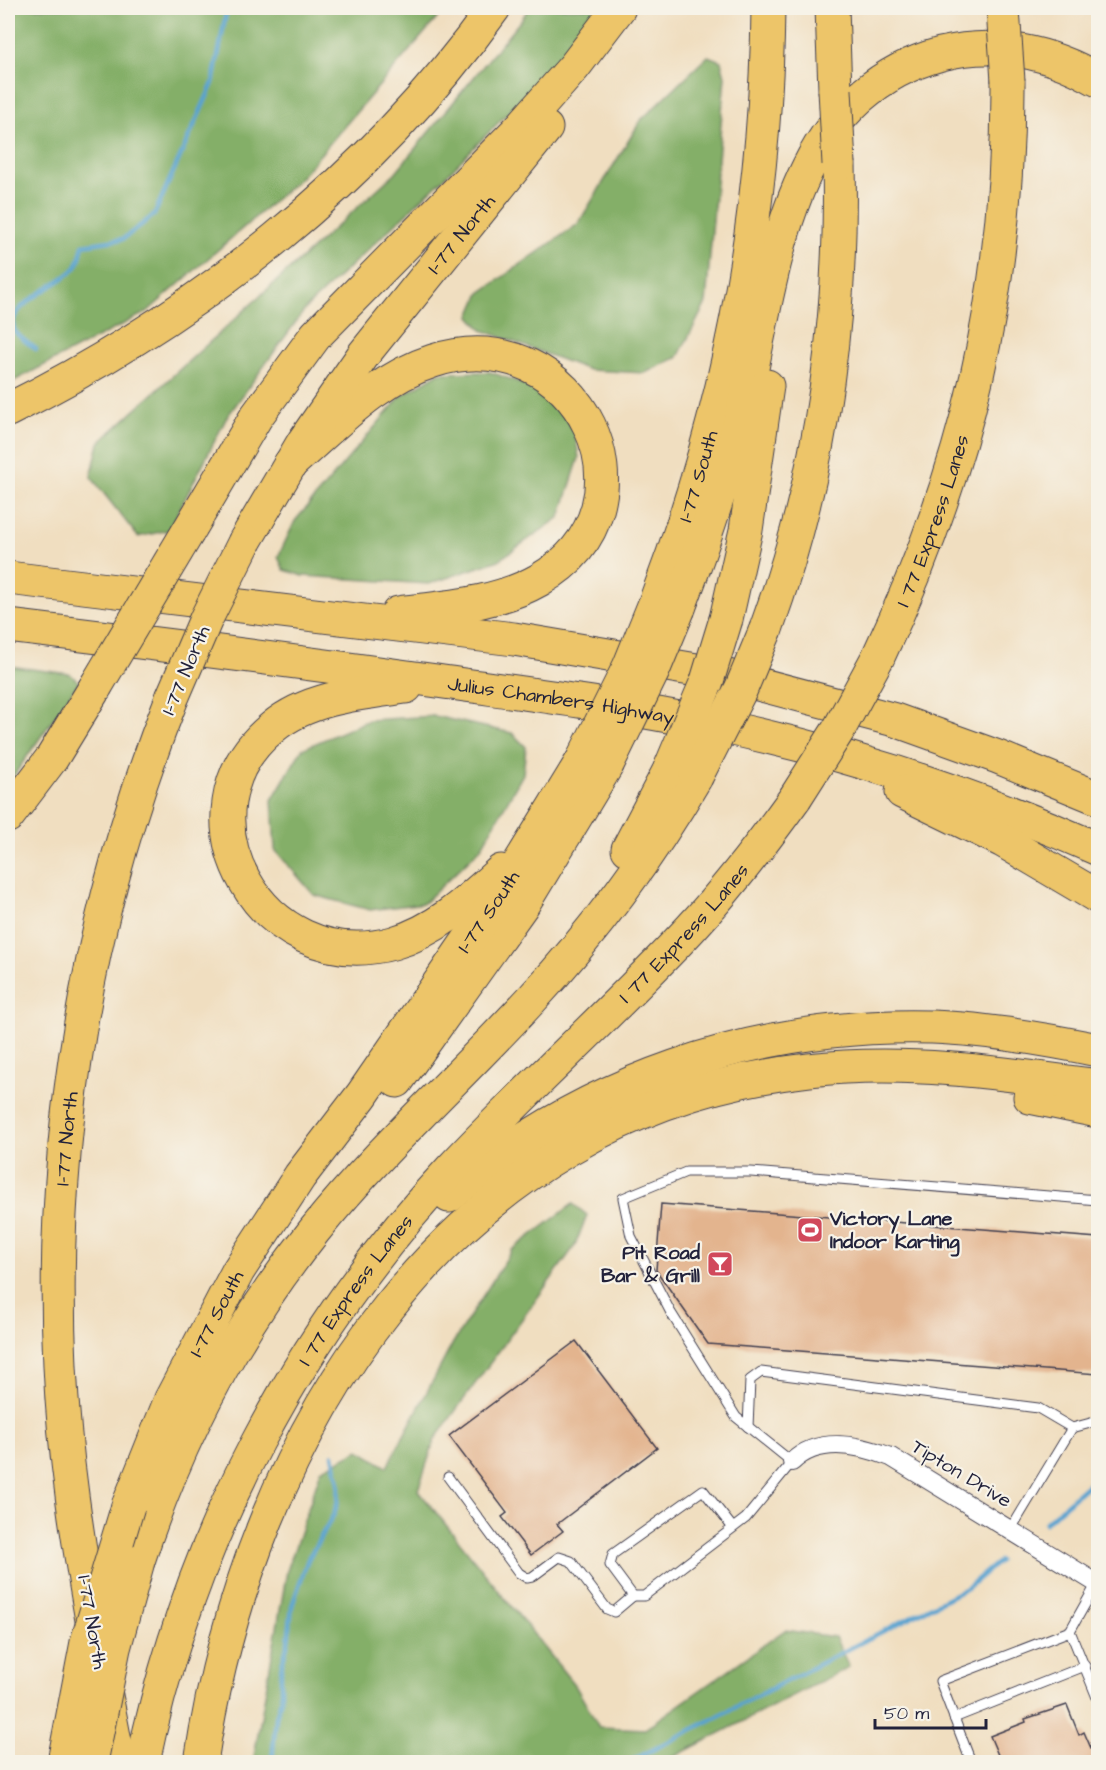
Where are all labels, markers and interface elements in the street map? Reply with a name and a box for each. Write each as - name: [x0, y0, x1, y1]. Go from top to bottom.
- street label: I-77 North: [421, 189, 502, 280]
- street label: I-77 South: [672, 427, 725, 526]
- street label: I 77 Express Lanes: [889, 432, 976, 611]
- street label: I-77 North: [155, 621, 217, 719]
- street label: Julius Chambers Highway: [446, 670, 677, 733]
- street label: I 77 Express Lanes: [613, 858, 756, 1010]
- street label: I-77 South: [451, 865, 527, 959]
- street label: I-77 North: [49, 1090, 86, 1187]
- place label: Victory Lane Indoor Karting: [829, 1205, 960, 1257]
- street label: I 77 Express Lanes: [291, 1209, 420, 1371]
- sports icon: Victory Lane Indoor Karting: [795, 1215, 825, 1245]
- place label: Pit Road Bar & Grill: [601, 1239, 701, 1290]
- bar icon: Pit Road Bar & Grill: [705, 1249, 735, 1279]
- street label: I-77 South: [182, 1266, 251, 1362]
- street label: Tipton Drive: [906, 1433, 1017, 1515]
- street label: I-77 North: [70, 1573, 114, 1671]
- scale bar: [875, 1692, 986, 1730]
- text: 50 m: [884, 1701, 929, 1726]

